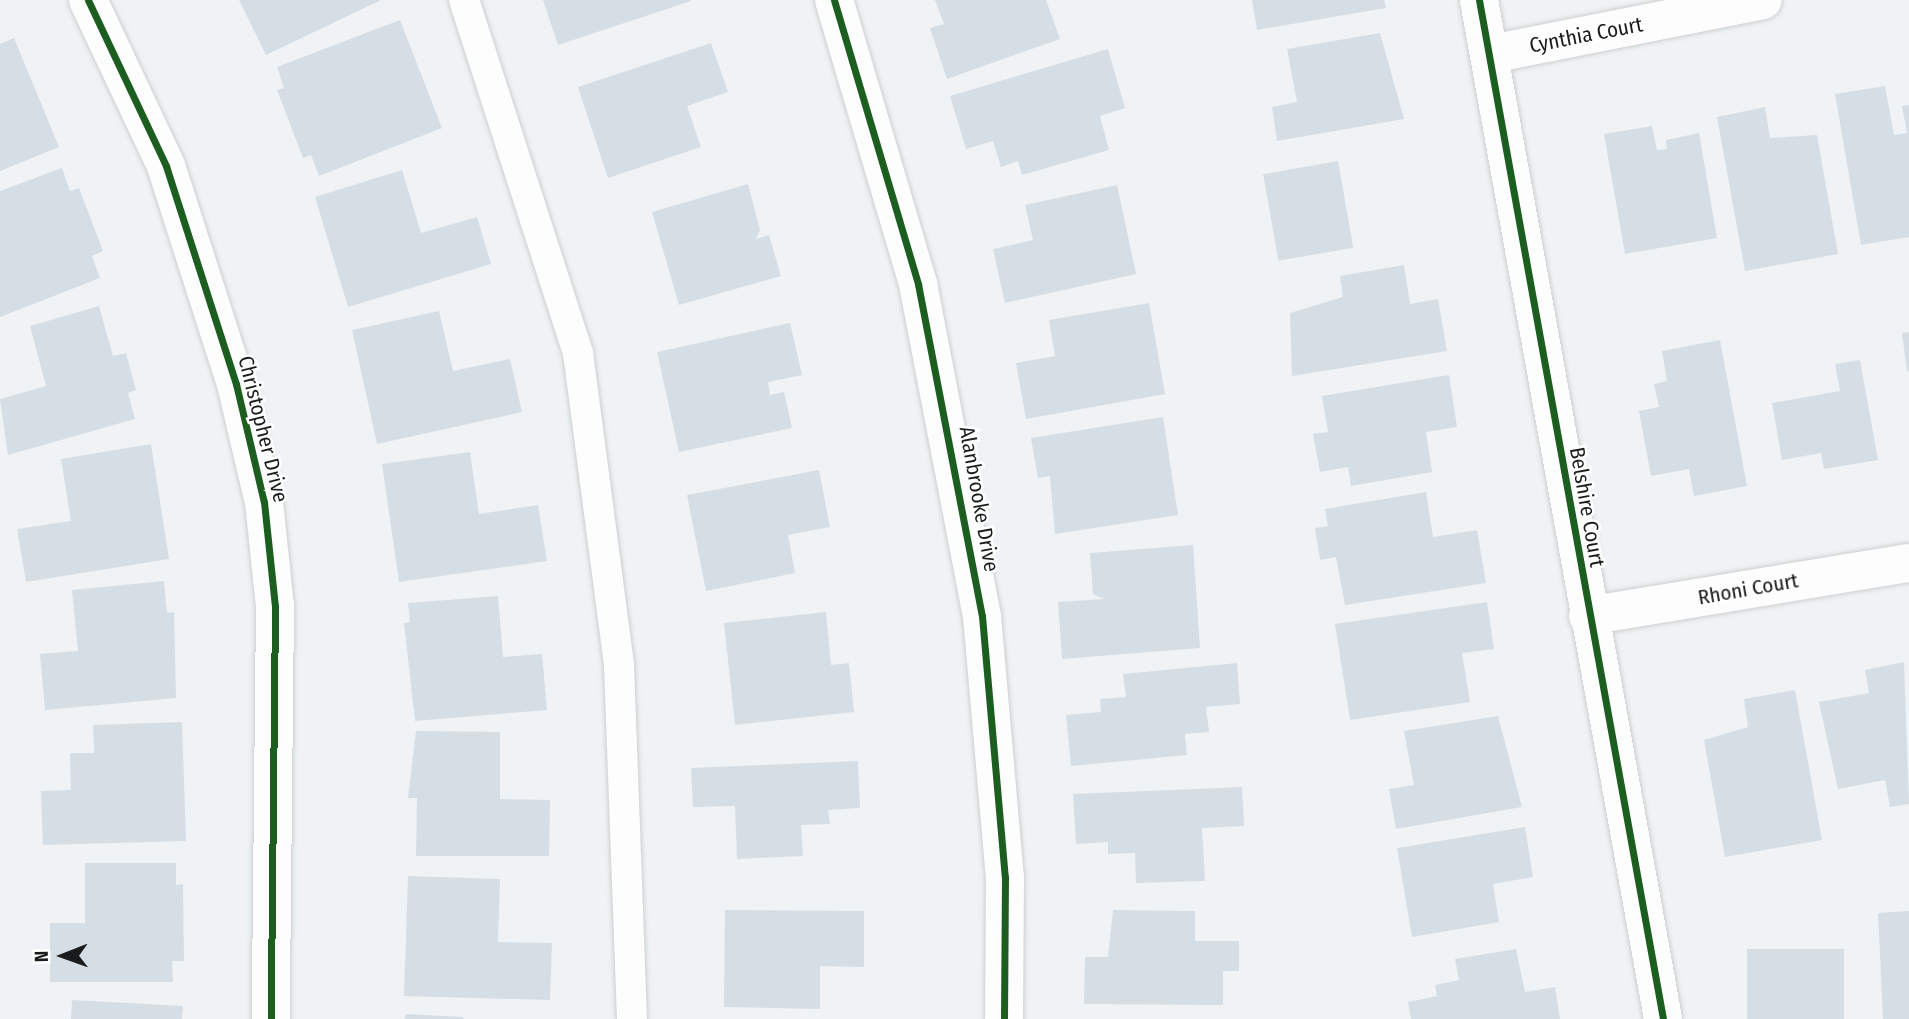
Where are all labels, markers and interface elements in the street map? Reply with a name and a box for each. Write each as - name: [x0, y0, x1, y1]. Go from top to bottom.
- street label: Cynthia Court: [1527, 12, 1645, 58]
- street label: Christopher Drive: [233, 353, 293, 505]
- street label: Alanbrooke Drive: [954, 424, 1004, 574]
- street label: Belshire Court: [1564, 445, 1610, 569]
- street label: Rhoni Court: [1696, 568, 1800, 610]
- north arrow: [28, 921, 98, 991]
- text: N: [30, 950, 53, 962]

